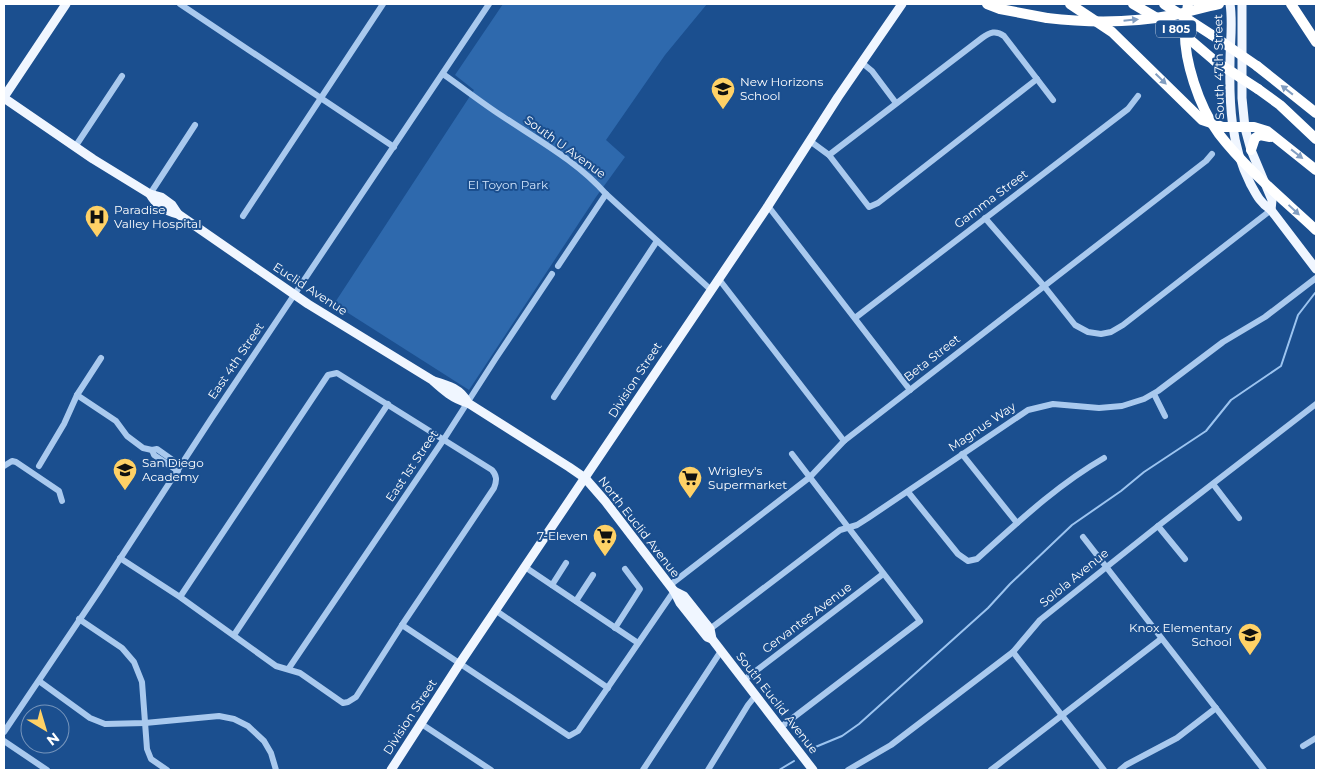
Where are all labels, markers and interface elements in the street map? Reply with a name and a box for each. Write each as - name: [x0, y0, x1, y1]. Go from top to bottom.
- street label: South 47th Street: [1210, 14, 1227, 120]
- one-way arrow: [1123, 16, 1139, 24]
- road number: I 805: [1156, 20, 1196, 38]
- one-way arrow: [1155, 73, 1167, 85]
- place label: New Horizons School: [740, 74, 823, 103]
- school or university icon: New Horizons School: [710, 76, 736, 110]
- one-way arrow: [1280, 84, 1293, 95]
- street label: South U Avenue: [522, 112, 609, 181]
- one-way arrow: [1290, 148, 1303, 159]
- street label: Gamma Street: [951, 166, 1031, 231]
- park label: El Toyon Park: [468, 177, 549, 192]
- place label: Paradise Valley Hospital: [114, 202, 201, 231]
- hospital icon: Paradise Valley Hospital: [84, 204, 110, 238]
- one-way arrow: [1288, 204, 1300, 216]
- street label: Euclid Avenue: [270, 259, 350, 318]
- street label: East 4th Street: [204, 319, 267, 402]
- street label: Beta Street: [901, 331, 963, 384]
- street label: Division Street: [605, 339, 665, 420]
- street label: Magnus Way: [945, 398, 1019, 455]
- street label: East 1st Street: [382, 427, 441, 504]
- place label: San Diego Academy: [142, 455, 204, 484]
- school or university icon: San Diego Academy: [112, 457, 138, 491]
- place label: Wrigley's Supermarket: [708, 463, 787, 492]
- supermarket icon: Wrigley's Supermarket: [677, 465, 703, 499]
- street label: North Euclid Avenue: [595, 473, 684, 580]
- supermarket icon: 7-Eleven: [592, 523, 618, 557]
- place label: 7-Eleven: [537, 528, 588, 543]
- street label: Solola Avenue: [1036, 545, 1111, 610]
- street label: Cervantes Avenue: [759, 579, 854, 656]
- place label: Knox Elementary School: [1129, 620, 1232, 649]
- school or university icon: Knox Elementary School: [1237, 622, 1263, 656]
- street label: South Euclid Avenue: [733, 649, 822, 756]
- street label: Division Street: [380, 676, 440, 757]
- north arrow: [20, 704, 70, 754]
- text: N: [43, 729, 63, 750]

